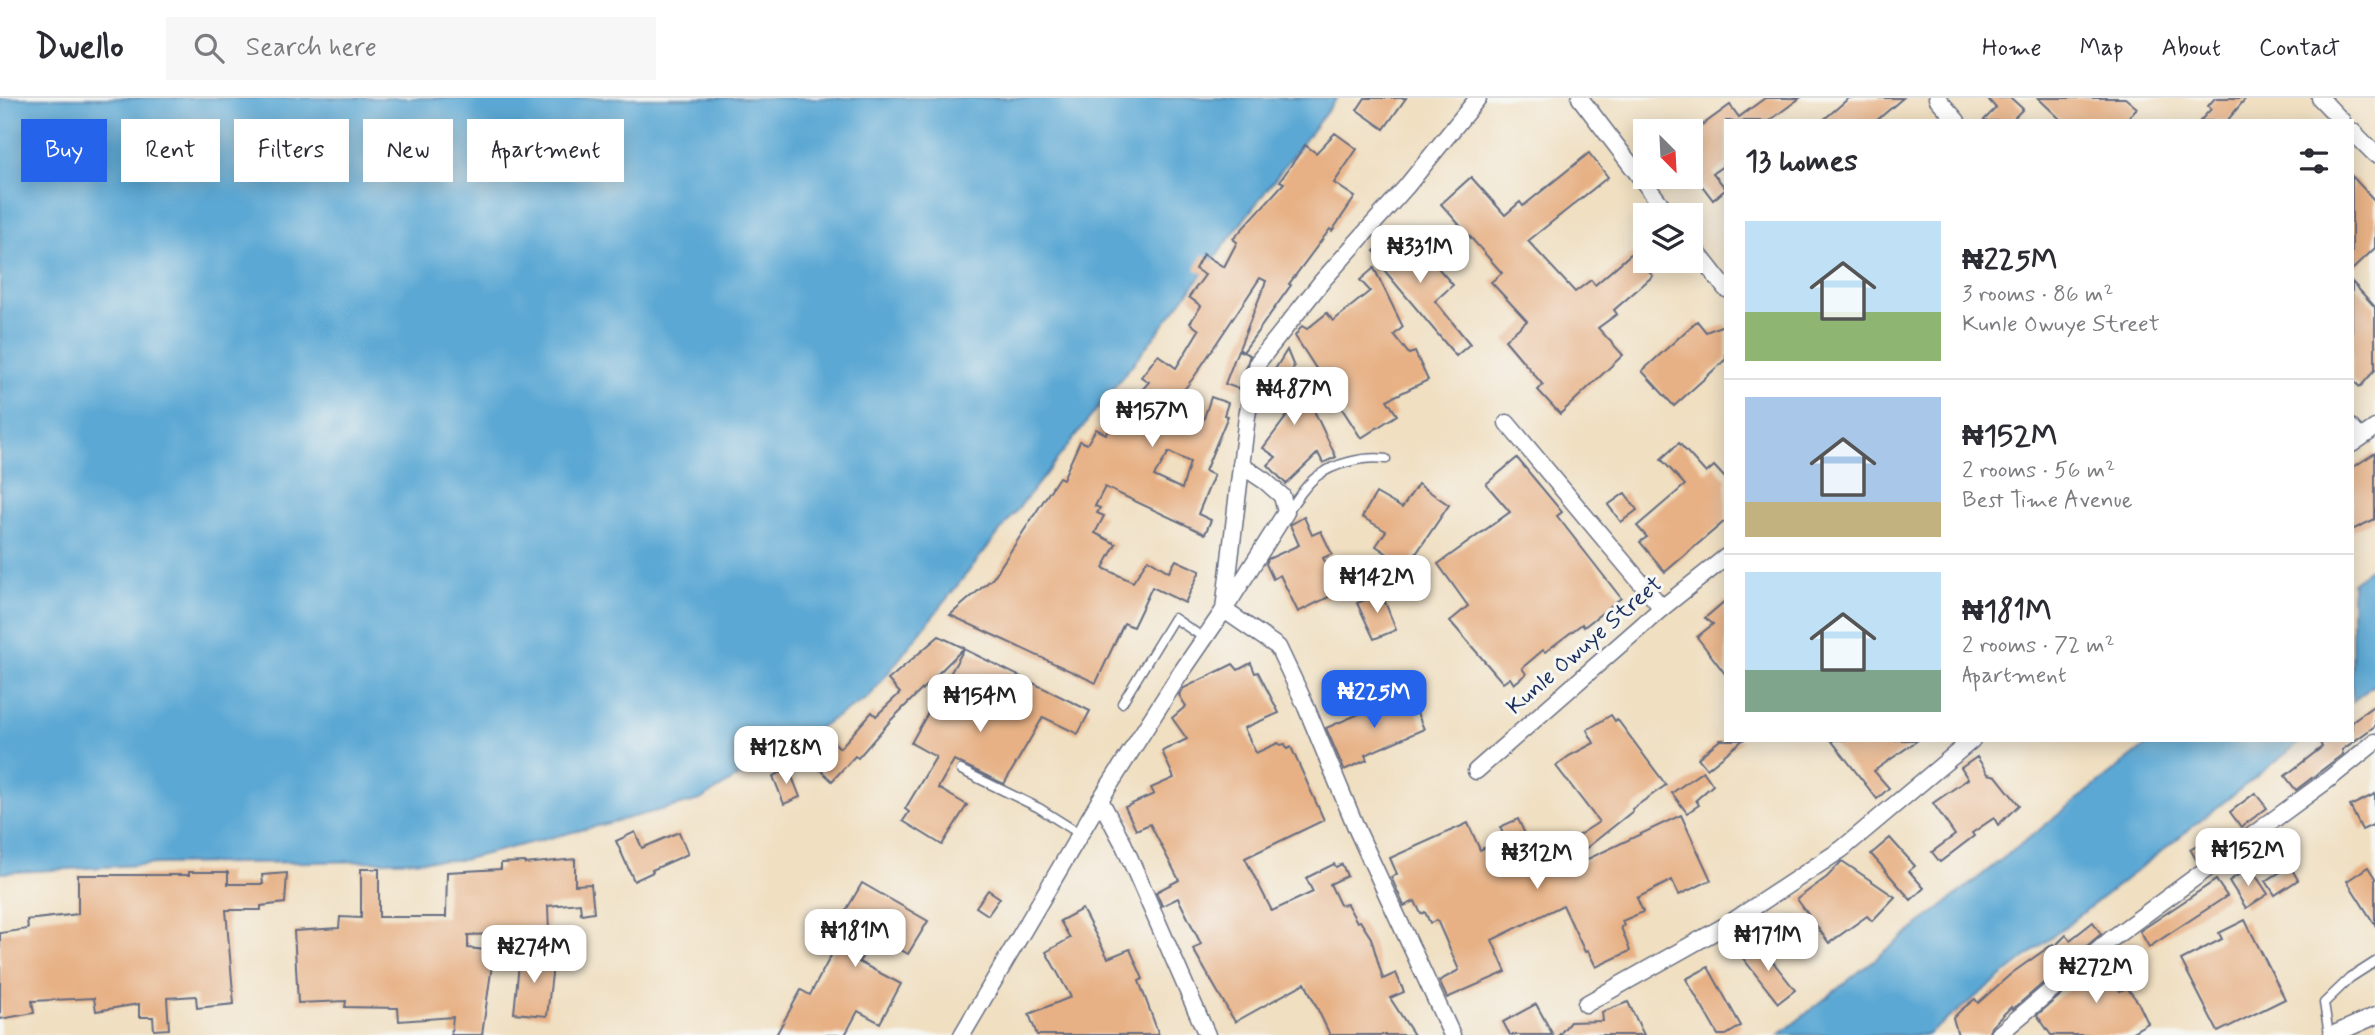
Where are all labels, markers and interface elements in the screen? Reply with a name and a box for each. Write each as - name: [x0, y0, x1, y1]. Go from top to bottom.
- search box: [166, 17, 656, 80]
- text: Dwello: [35, 26, 124, 70]
- icon: search: [190, 29, 228, 67]
- text: Search here: [246, 31, 377, 65]
- text: Home: [1982, 33, 2042, 64]
- text: Map: [2080, 33, 2124, 64]
- text: About: [2162, 33, 2221, 64]
- text: Contact: [2259, 33, 2340, 64]
- chip: Buy: [21, 119, 107, 182]
- chip: Rent: [121, 119, 220, 182]
- chip: Filters: [234, 119, 349, 182]
- chip: New: [363, 119, 453, 182]
- chip: Apartment: [467, 119, 624, 182]
- north arrow: [1633, 119, 1703, 189]
- map controls: [1633, 119, 1703, 273]
- text: 13 homes: [1745, 142, 1858, 181]
- icon: filters: [2295, 142, 2333, 180]
- button: layers: [1633, 203, 1703, 273]
- pin: ₦331M: [1371, 226, 1469, 285]
- text: ₦331M: [1387, 233, 1453, 263]
- text: ₦225M: [1962, 241, 2057, 280]
- icon: home: [1801, 249, 1885, 333]
- text: 3 rooms · 86 m²: [1962, 280, 2113, 310]
- text: Kunle Owuye Street: [1962, 310, 2160, 340]
- pin: ₦487M: [1245, 368, 1343, 427]
- text: ₦487M: [1256, 375, 1332, 405]
- pin: ₦157M: [1103, 390, 1201, 449]
- text: ₦157M: [1116, 397, 1188, 427]
- text: ₦152M: [1962, 417, 2057, 456]
- icon: home: [1801, 425, 1885, 509]
- text: 2 rooms · 56 m²: [1962, 456, 2115, 486]
- text: Best Time Avenue: [1962, 486, 2133, 516]
- pin: ₦142M: [1328, 556, 1426, 615]
- text: ₦142M: [1340, 563, 1414, 593]
- street label: Kunle Owuye Street: [1501, 570, 1670, 722]
- text: ₦181M: [1962, 592, 2052, 631]
- icon: home: [1801, 600, 1885, 684]
- text: 2 rooms · 72 m²: [1962, 631, 2115, 661]
- text: Apartment: [1962, 661, 2067, 691]
- pin: ₦225M: [1325, 670, 1423, 730]
- pin: ₦154M: [931, 674, 1029, 734]
- text: ₦225M: [1338, 678, 1410, 708]
- text: ₦154M: [944, 682, 1016, 712]
- pin: ₦128M: [737, 726, 835, 786]
- text: ₦128M: [750, 734, 822, 764]
- pin: ₦152M: [2199, 828, 2297, 888]
- pin: ₦312M: [1488, 832, 1586, 891]
- text: ₦152M: [2211, 836, 2285, 866]
- text: ₦312M: [1502, 839, 1572, 869]
- pin: ₦181M: [806, 910, 904, 969]
- pin: ₦171M: [1719, 914, 1817, 973]
- text: ₦181M: [821, 917, 889, 947]
- text: ₦171M: [1734, 921, 1802, 951]
- pin: ₦274M: [485, 926, 583, 985]
- text: ₦274M: [497, 933, 571, 963]
- pin: ₦272M: [2047, 946, 2145, 1005]
- text: ₦272M: [2059, 953, 2133, 983]

